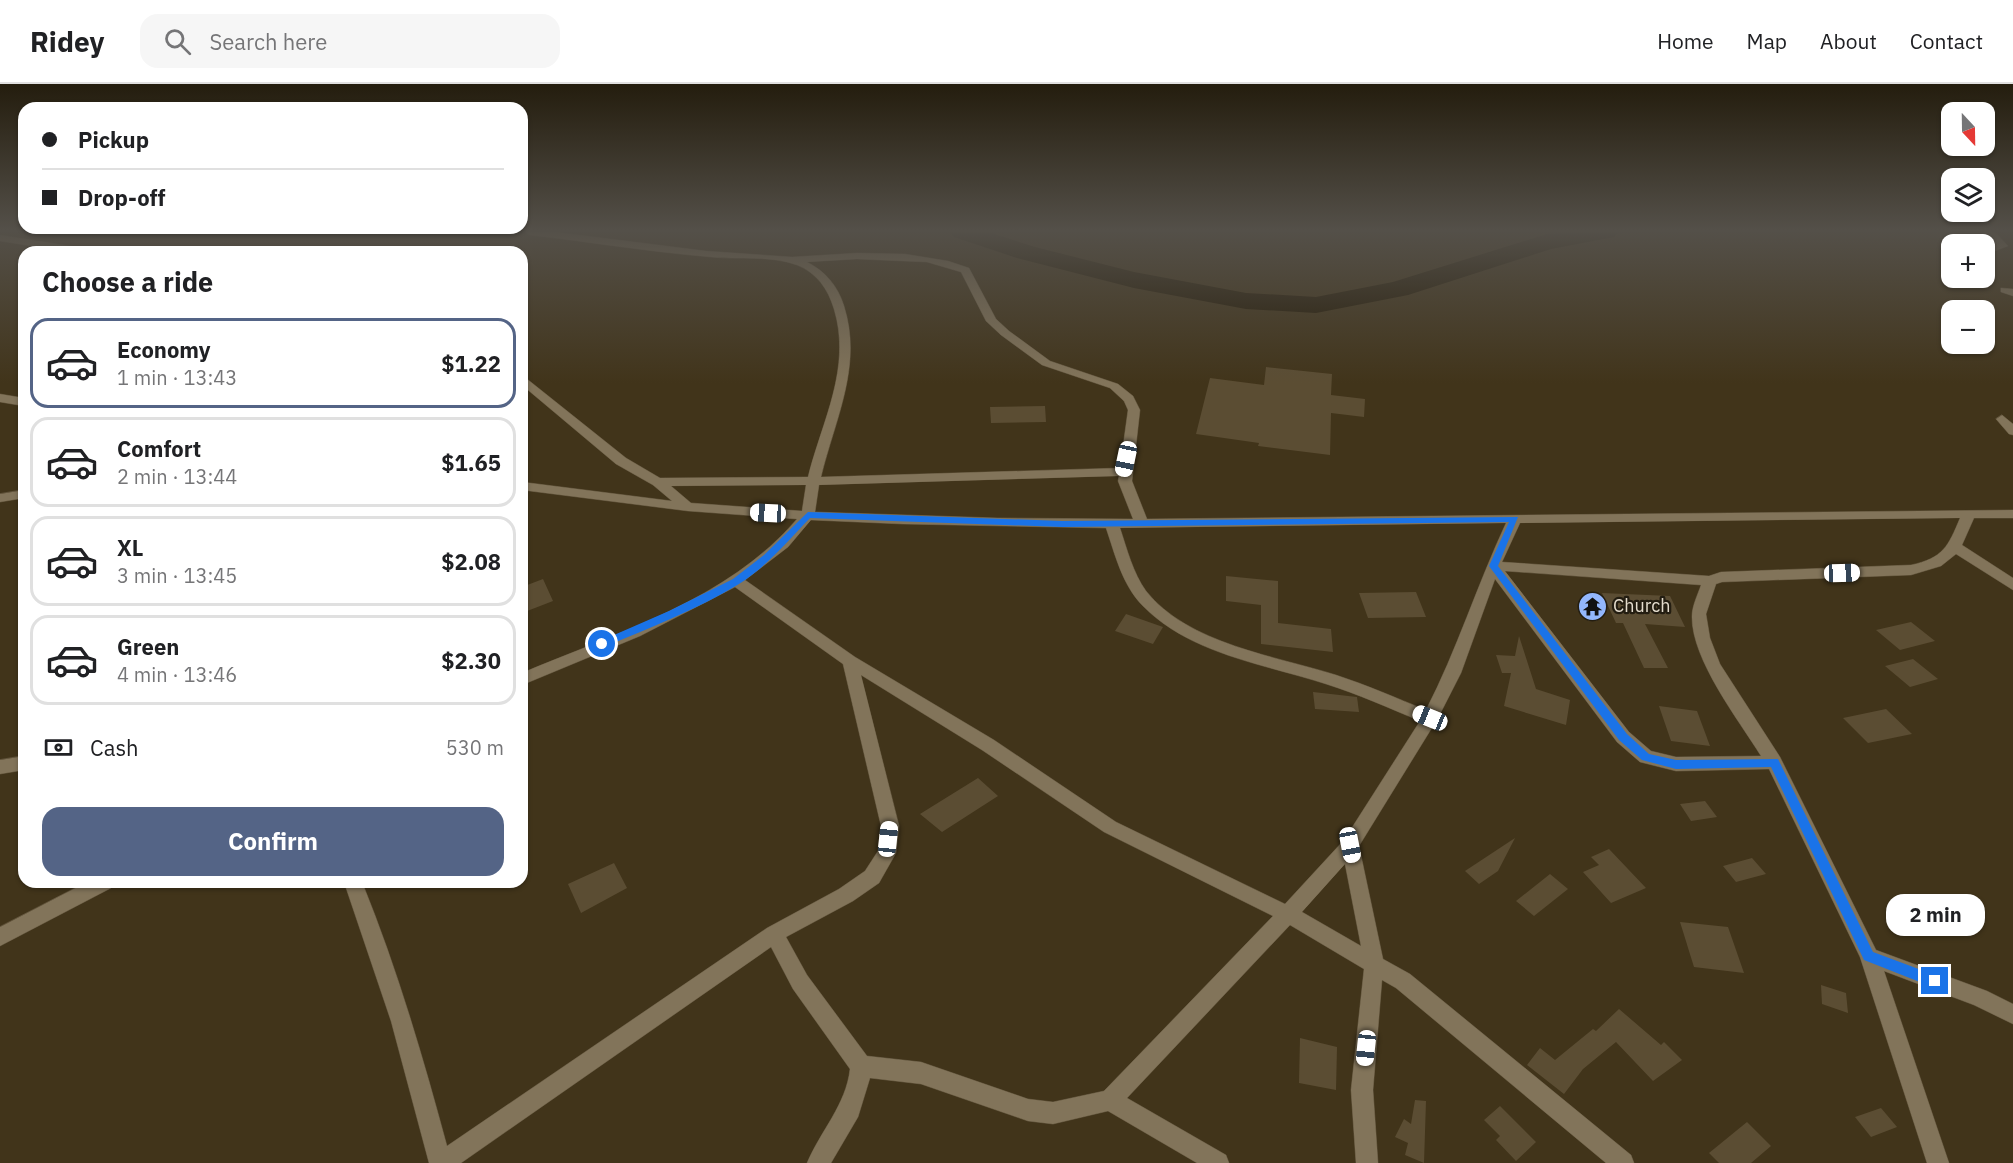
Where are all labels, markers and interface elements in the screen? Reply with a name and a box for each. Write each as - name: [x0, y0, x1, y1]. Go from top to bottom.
- search box: [140, 14, 560, 68]
- text: Ridey: [30, 23, 104, 60]
- icon: search: [161, 25, 194, 58]
- text: Search here: [209, 27, 327, 56]
- text: Home: [1657, 27, 1714, 55]
- text: Map: [1747, 27, 1787, 55]
- text: About: [1820, 27, 1877, 55]
- text: Contact: [1910, 27, 1983, 55]
- north arrow: [1941, 102, 1995, 156]
- map controls: [1941, 102, 1995, 354]
- text: Pickup: [78, 125, 149, 154]
- button: layers: [1941, 168, 1995, 222]
- text: Drop-off: [78, 183, 165, 212]
- button: +: [1941, 234, 1995, 288]
- text: Choose a ride: [42, 264, 213, 299]
- button: −: [1941, 300, 1995, 354]
- text: Economy: [117, 335, 211, 364]
- icon: car: [45, 336, 99, 390]
- text: $1.22: [441, 349, 501, 378]
- text: 1 min · 13:43: [117, 364, 237, 391]
- text: Comfort: [117, 434, 201, 463]
- icon: car: [45, 435, 99, 489]
- car: [1113, 440, 1139, 478]
- text: $1.65: [441, 448, 501, 477]
- text: 2 min · 13:44: [117, 463, 237, 490]
- car: [750, 503, 786, 523]
- text: XL: [117, 533, 143, 562]
- icon: car: [45, 534, 99, 588]
- text: $2.08: [441, 547, 501, 576]
- text: 3 min · 13:45: [117, 562, 237, 589]
- car: [1824, 563, 1860, 583]
- temple icon: Church: [1576, 590, 1608, 622]
- place label: Church: [1613, 594, 1670, 617]
- route start: [588, 630, 615, 657]
- text: Green: [117, 632, 179, 661]
- icon: car: [45, 633, 99, 687]
- text: $2.30: [441, 646, 501, 675]
- text: 4 min · 13:46: [117, 661, 237, 688]
- car: [1410, 703, 1450, 733]
- icon: cash: [42, 731, 75, 764]
- text: Cash: [90, 733, 139, 762]
- text: 530 m: [446, 734, 504, 761]
- button: Confirm: [42, 807, 504, 876]
- car: [877, 820, 899, 858]
- car: [1338, 826, 1362, 864]
- callout: 2 min: [1886, 894, 1984, 936]
- text: 2 min: [1909, 901, 1962, 928]
- route end: [1921, 967, 1948, 994]
- car: [1355, 1029, 1377, 1067]

